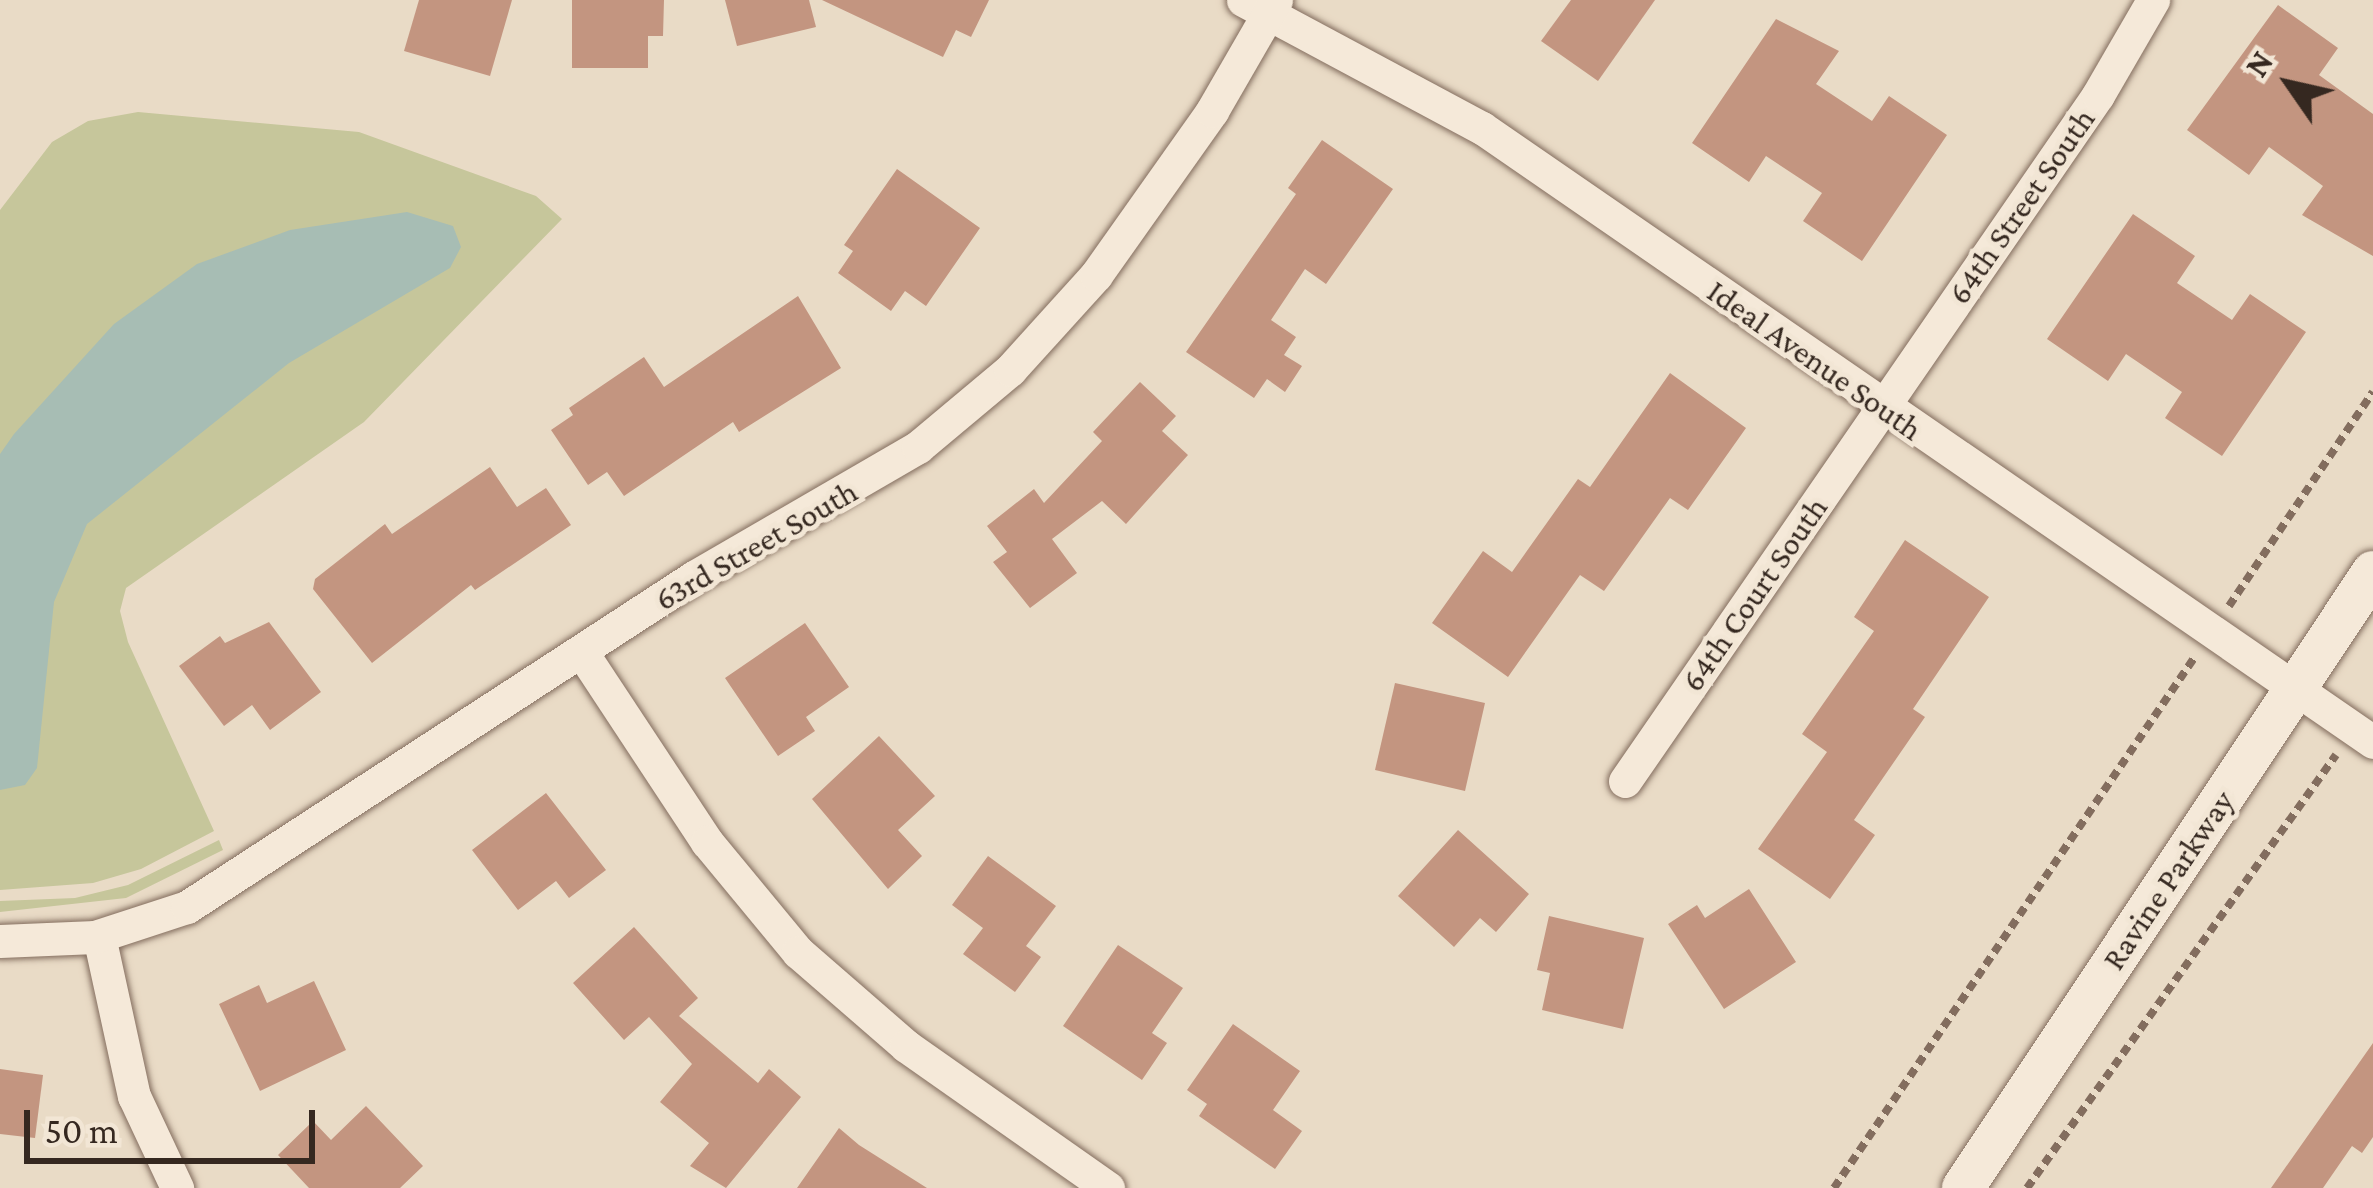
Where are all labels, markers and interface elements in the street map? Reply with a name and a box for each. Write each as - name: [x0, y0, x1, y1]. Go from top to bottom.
- north arrow: [2229, 24, 2349, 144]
- text: N: [2237, 44, 2280, 83]
- street label: 64th Street South: [1939, 100, 2103, 312]
- street label: Ideal Avenue South: [1700, 271, 1930, 449]
- street label: 63rd Street South: [648, 471, 864, 619]
- street label: 64th Court South: [1672, 489, 1836, 699]
- street label: Ravine Parkway: [2093, 783, 2243, 977]
- scale bar: [30, 1086, 321, 1160]
- text: 50 m: [45, 1111, 118, 1151]

